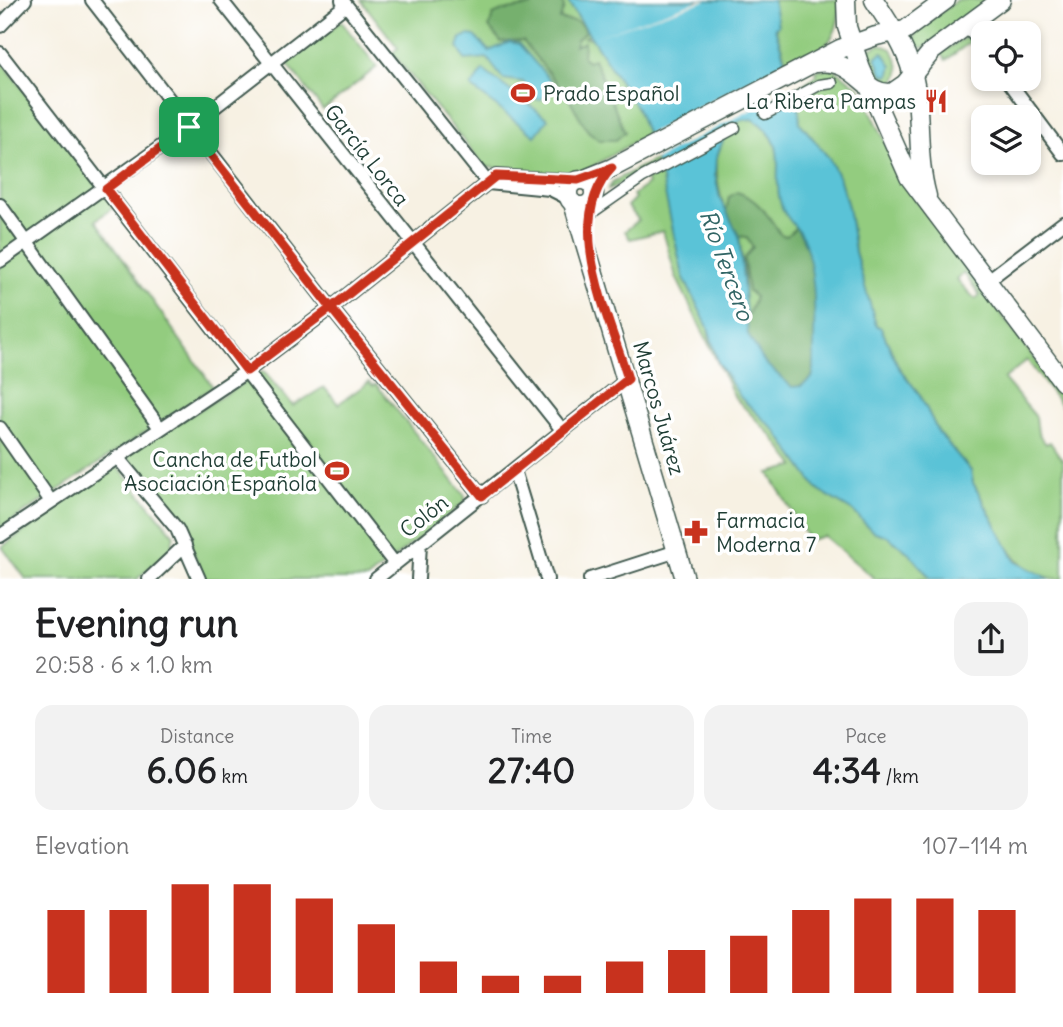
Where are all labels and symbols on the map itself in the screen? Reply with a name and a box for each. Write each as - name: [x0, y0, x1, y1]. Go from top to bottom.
- sports icon: Prado Español: [509, 79, 537, 107]
- place label: Prado Español: [543, 80, 680, 107]
- restaurant icon: La Ribera Pampas: [922, 87, 950, 115]
- place label: La Ribera Pampas: [745, 88, 916, 115]
- pin: [159, 97, 219, 157]
- street label: García Lorca: [319, 99, 415, 211]
- water label: Río Tercero: [694, 206, 761, 325]
- street label: Marcos Juárez: [627, 338, 691, 478]
- place label: Cancha de Futbol Asociación Española: [124, 446, 317, 497]
- sports icon: Cancha de Futbol Asociación Española: [323, 457, 351, 485]
- street label: Colón: [394, 489, 454, 543]
- place label: Farmacia Moderna 7: [716, 507, 816, 558]
- pharmacy icon: Farmacia Moderna 7: [682, 518, 710, 546]

